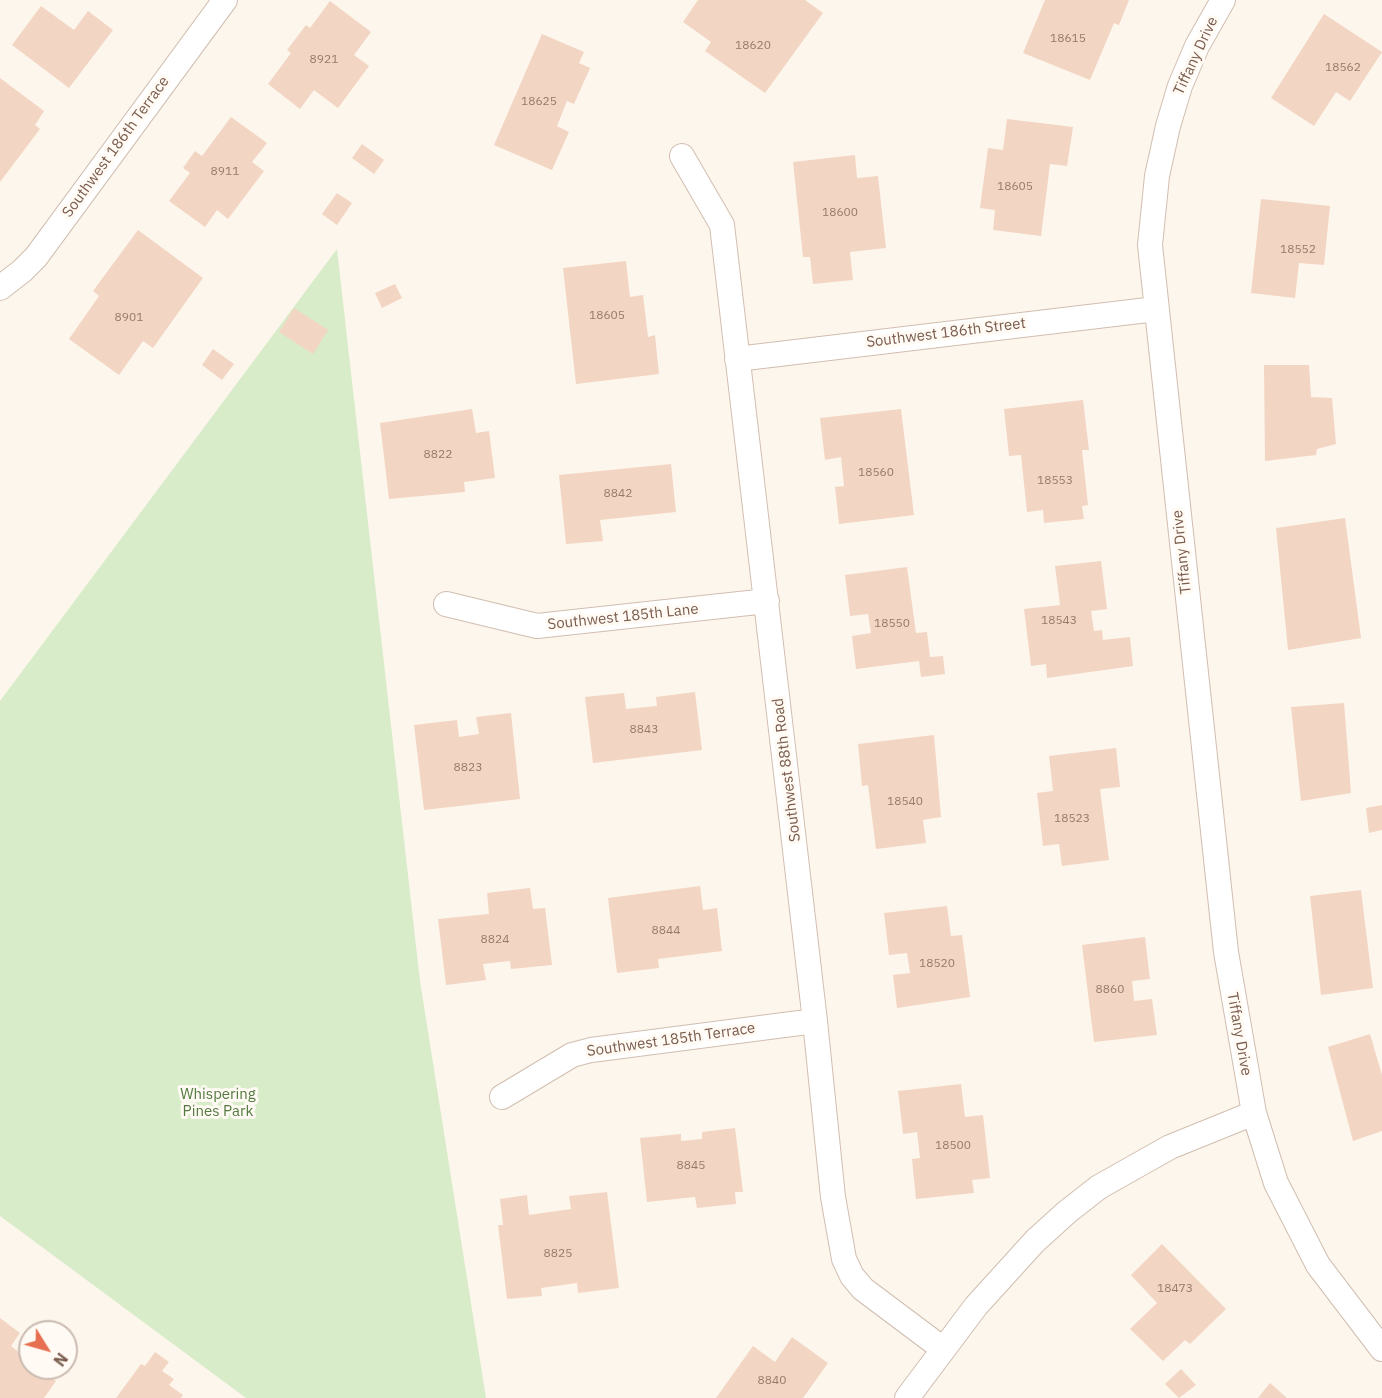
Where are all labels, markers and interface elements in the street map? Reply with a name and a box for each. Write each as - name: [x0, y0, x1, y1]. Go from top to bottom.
- street label: Tiffany Drive: [1170, 14, 1222, 98]
- house number: 18615: [1050, 32, 1086, 46]
- house number: 18620: [735, 39, 771, 53]
- house number: 8921: [310, 53, 338, 67]
- house number: 18562: [1325, 61, 1361, 75]
- street label: Southwest 186th Terrace: [59, 73, 173, 221]
- house number: 18625: [521, 95, 557, 109]
- house number: 8911: [211, 165, 239, 179]
- house number: 18605: [997, 180, 1033, 194]
- house number: 18600: [822, 206, 858, 220]
- house number: 18552: [1280, 243, 1316, 257]
- house number: 18605: [589, 309, 625, 323]
- house number: 8901: [115, 311, 143, 325]
- street label: Southwest 186th Street: [865, 314, 1027, 352]
- house number: 8822: [424, 448, 452, 462]
- house number: 18560: [858, 466, 894, 480]
- house number: 18553: [1037, 474, 1073, 488]
- house number: 8842: [604, 487, 632, 501]
- street label: Tiffany Drive: [1169, 509, 1195, 595]
- street label: Southwest 185th Lane: [547, 600, 699, 634]
- house number: 18543: [1041, 614, 1077, 628]
- house number: 18550: [874, 617, 910, 631]
- street label: Southwest 88th Road: [769, 697, 805, 843]
- house number: 8843: [630, 723, 658, 737]
- house number: 8823: [454, 761, 482, 775]
- house number: 18540: [887, 795, 923, 809]
- house number: 18523: [1054, 812, 1090, 826]
- house number: 8844: [652, 924, 680, 938]
- house number: 8824: [481, 933, 509, 947]
- house number: 18520: [919, 957, 955, 971]
- house number: 8860: [1096, 983, 1124, 997]
- street label: Tiffany Drive: [1223, 991, 1255, 1077]
- street label: Southwest 185th Terrace: [586, 1019, 756, 1061]
- park label: Whispering Pines Park: [180, 1086, 256, 1121]
- house number: 18500: [935, 1139, 971, 1153]
- house number: 8845: [677, 1159, 705, 1173]
- house number: 8825: [544, 1247, 572, 1261]
- house number: 18473: [1157, 1282, 1193, 1296]
- north arrow: [18, 1320, 78, 1380]
- text: N: [49, 1349, 72, 1370]
- house number: 8840: [758, 1374, 786, 1388]

